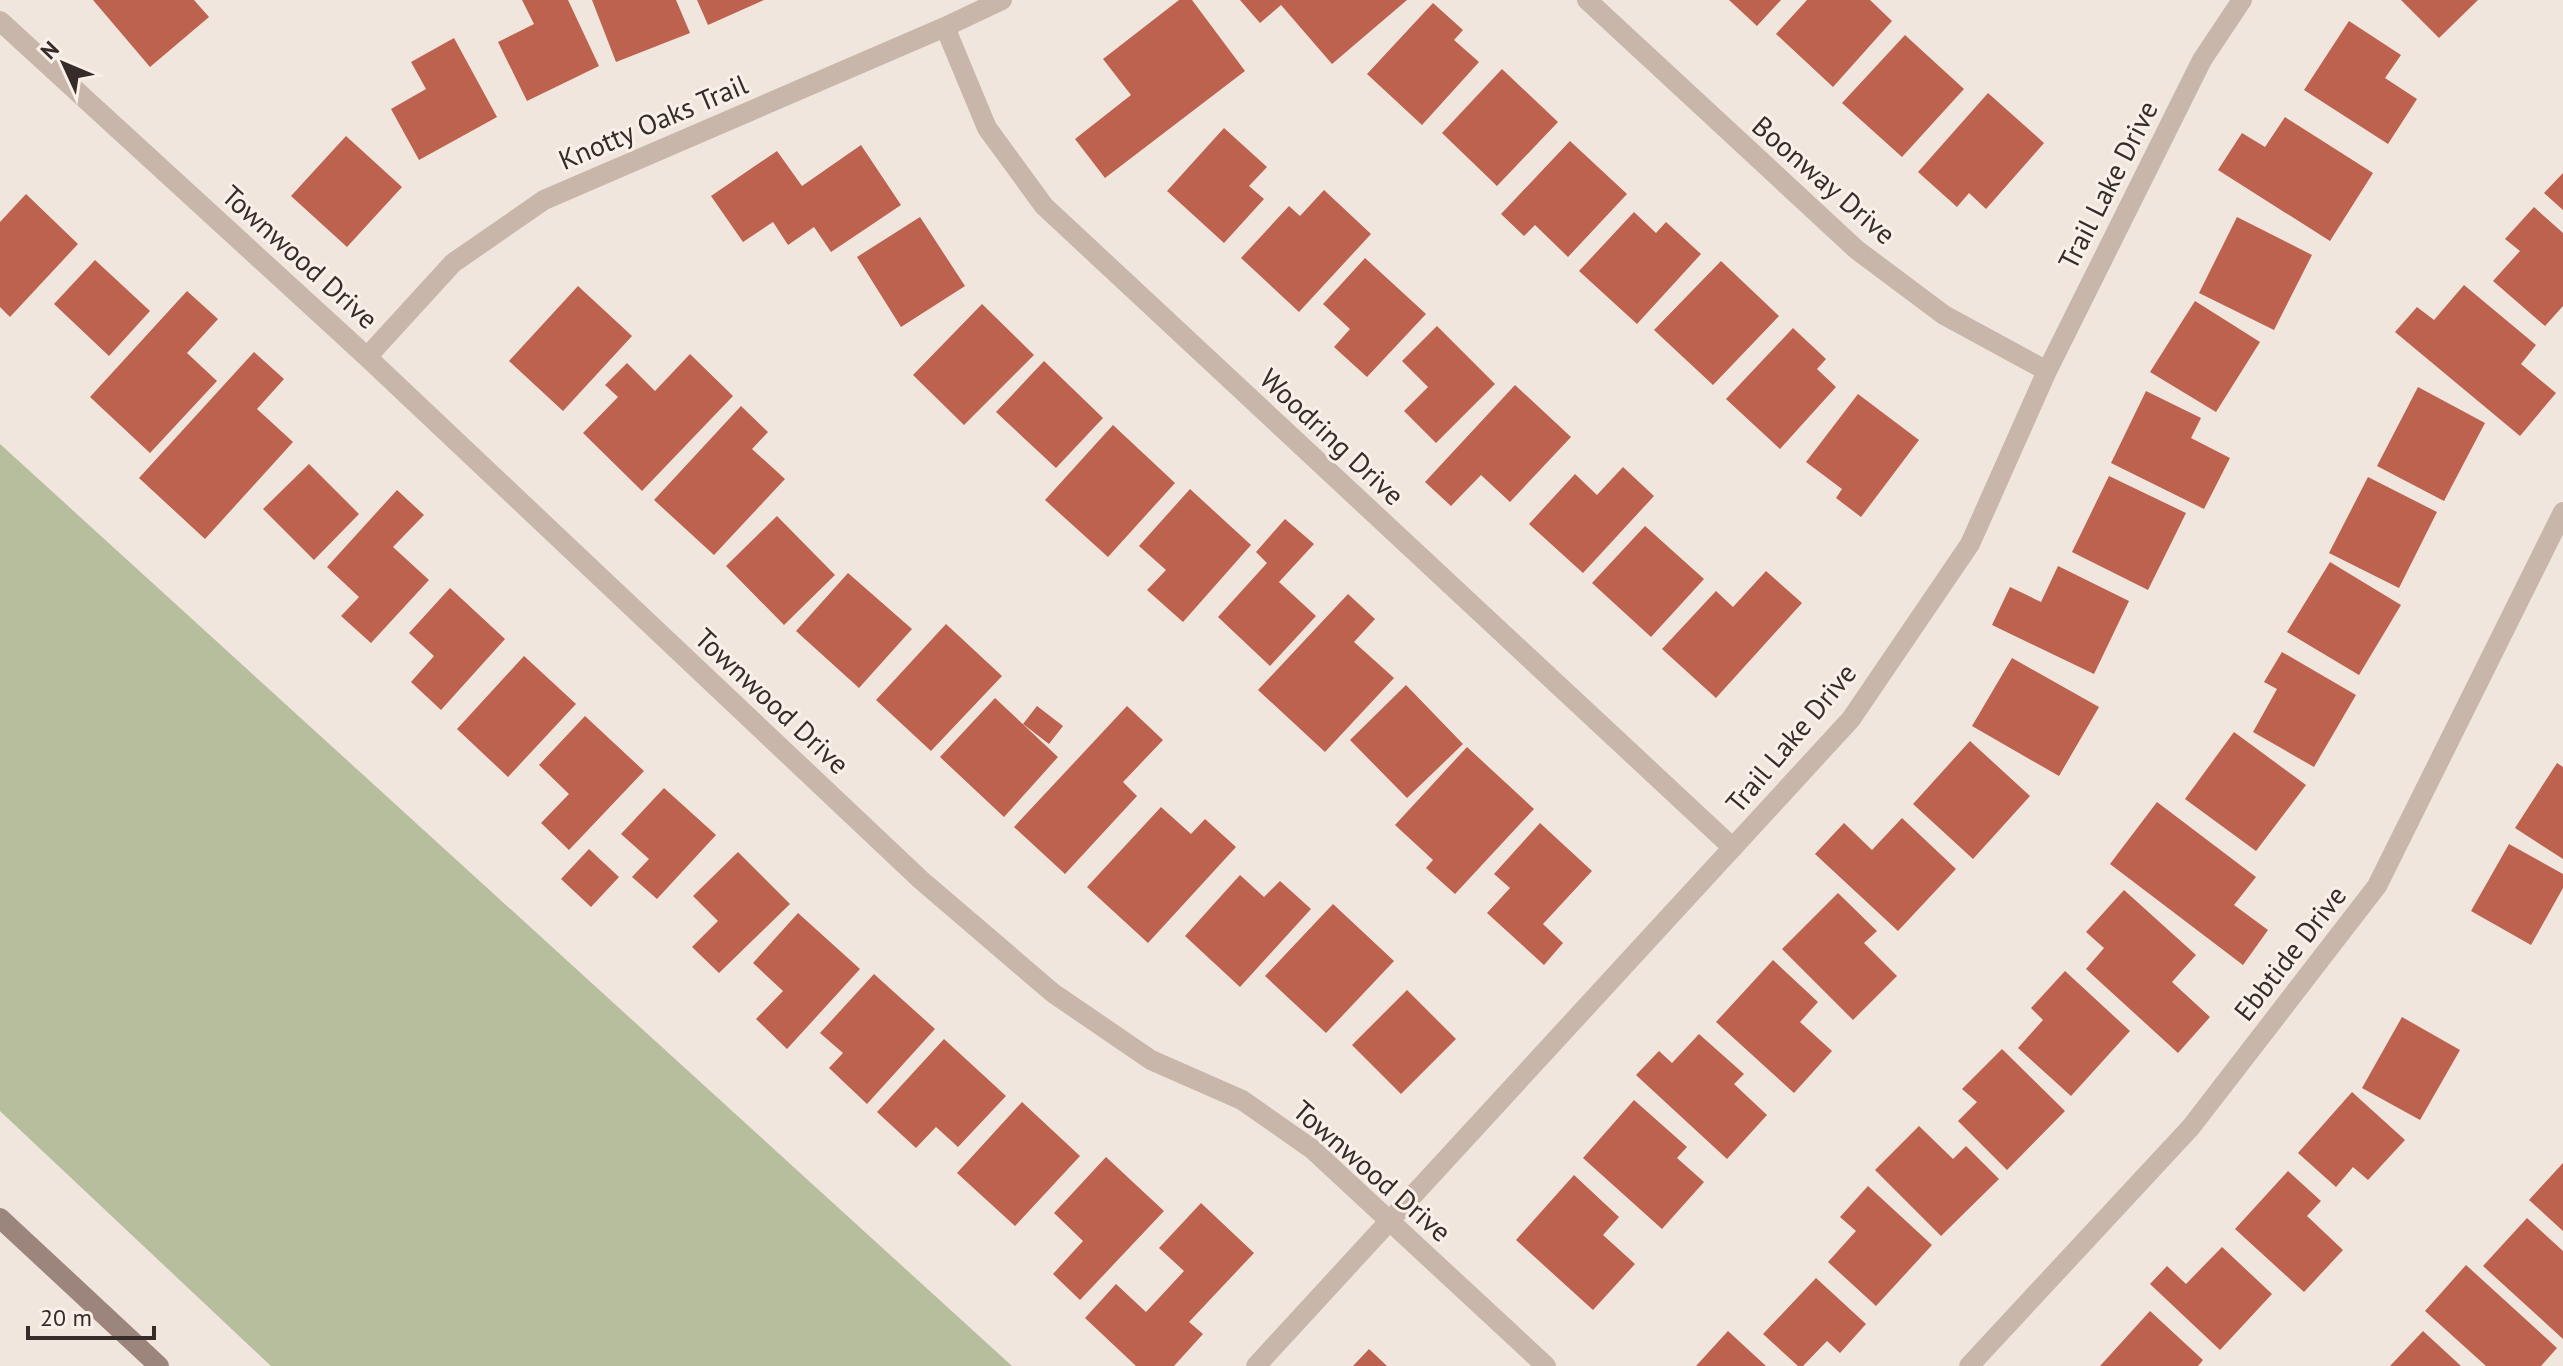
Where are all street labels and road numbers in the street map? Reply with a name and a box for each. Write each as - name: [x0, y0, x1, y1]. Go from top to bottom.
- street label: Knotty Oaks Trail: [553, 65, 753, 178]
- street label: Trail Lake Drive: [2049, 94, 2166, 275]
- street label: Boonway Drive: [1745, 107, 1904, 252]
- street label: Townwood Drive: [214, 177, 386, 337]
- street label: Woodring Drive: [1252, 360, 1412, 513]
- street label: Townwood Drive: [687, 620, 857, 782]
- street label: Trail Lake Drive: [1717, 655, 1864, 820]
- street label: Ebbtide Drive: [2225, 878, 2354, 1028]
- street label: Townwood Drive: [1285, 1092, 1459, 1250]

